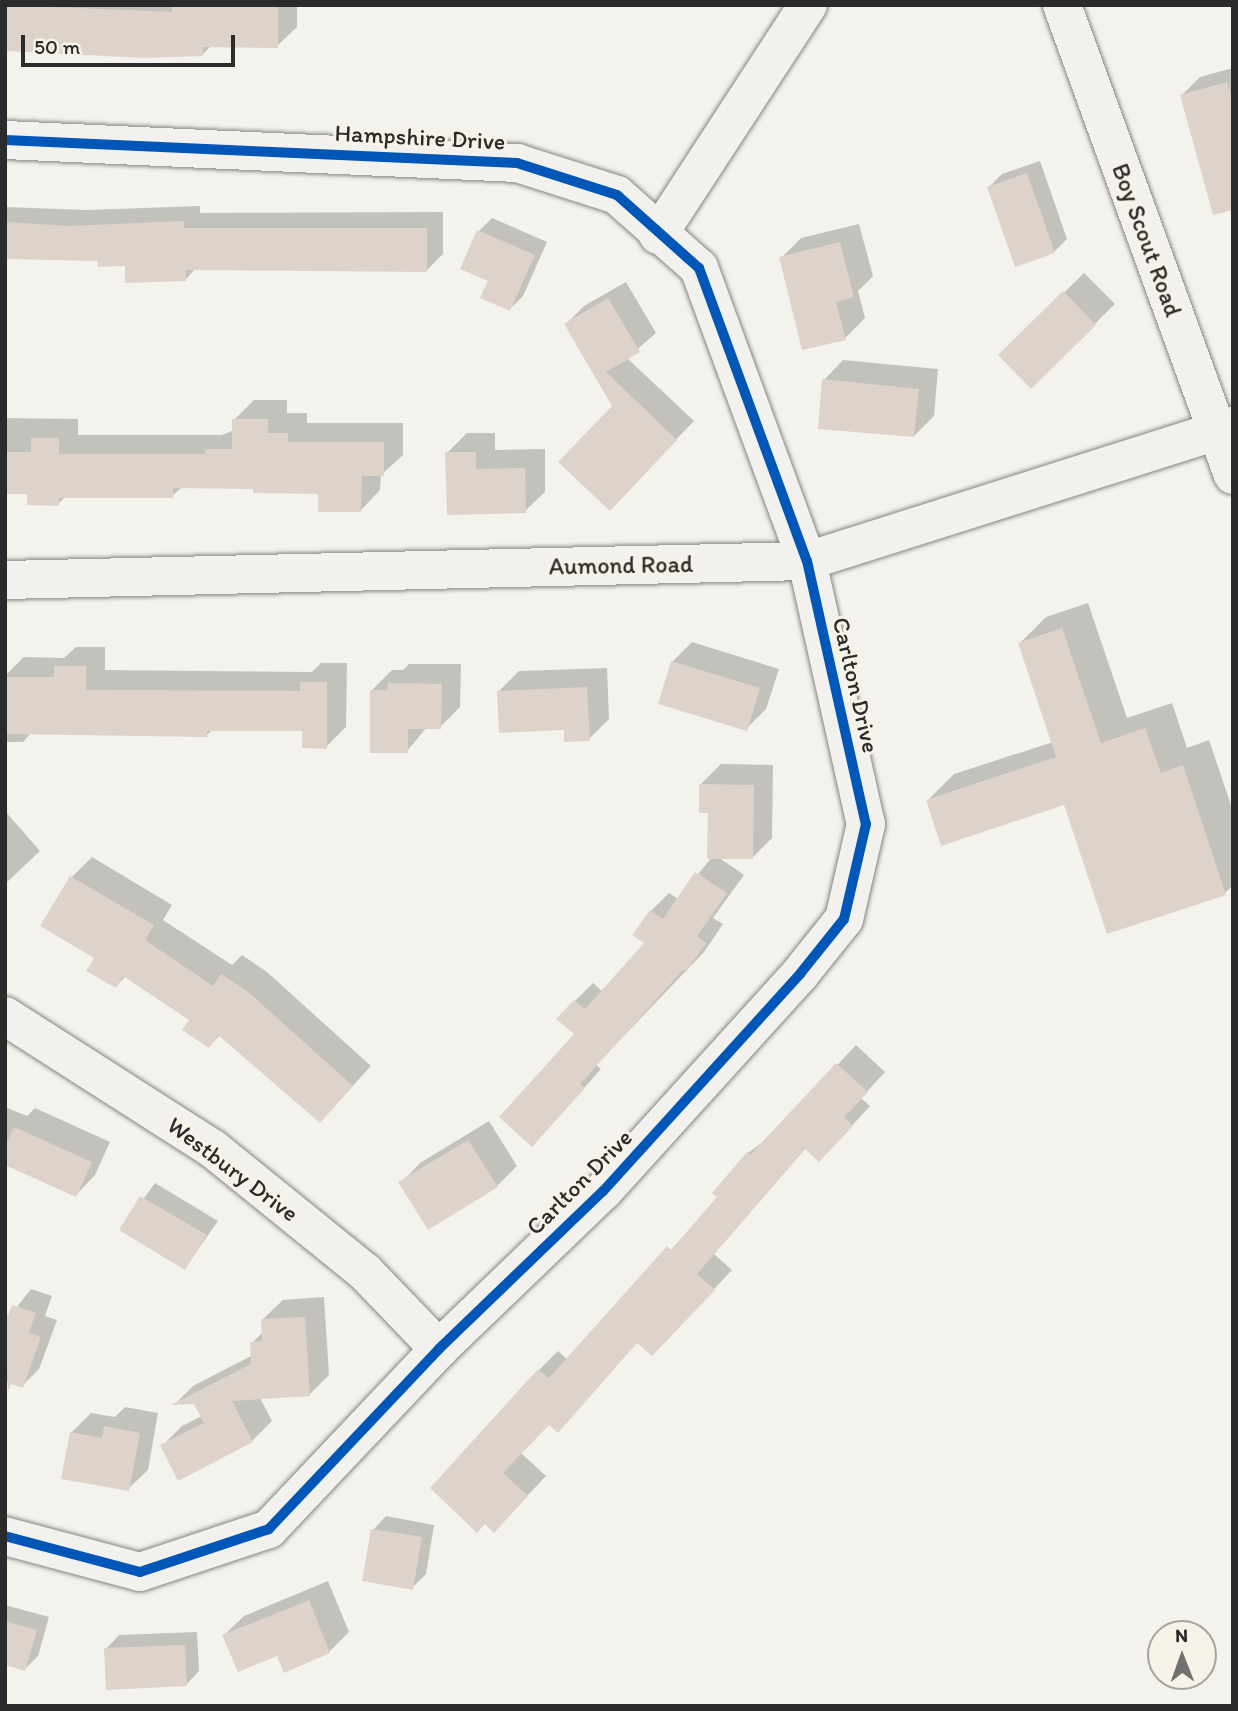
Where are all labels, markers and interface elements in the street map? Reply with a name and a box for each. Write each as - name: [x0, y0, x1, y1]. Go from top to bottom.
- scale bar: [24, 21, 238, 65]
- text: 50 m: [34, 34, 80, 59]
- street label: Hampshire Drive: [334, 118, 506, 156]
- street label: Boy Scout Road: [1106, 160, 1188, 320]
- street label: Aumond Road: [549, 549, 693, 581]
- street label: Carlton Drive: [826, 614, 886, 756]
- street label: Westbury Drive: [162, 1110, 304, 1228]
- street label: Carlton Drive: [520, 1123, 638, 1241]
- north arrow: [1147, 1620, 1217, 1690]
- text: N: [1175, 1624, 1188, 1647]

